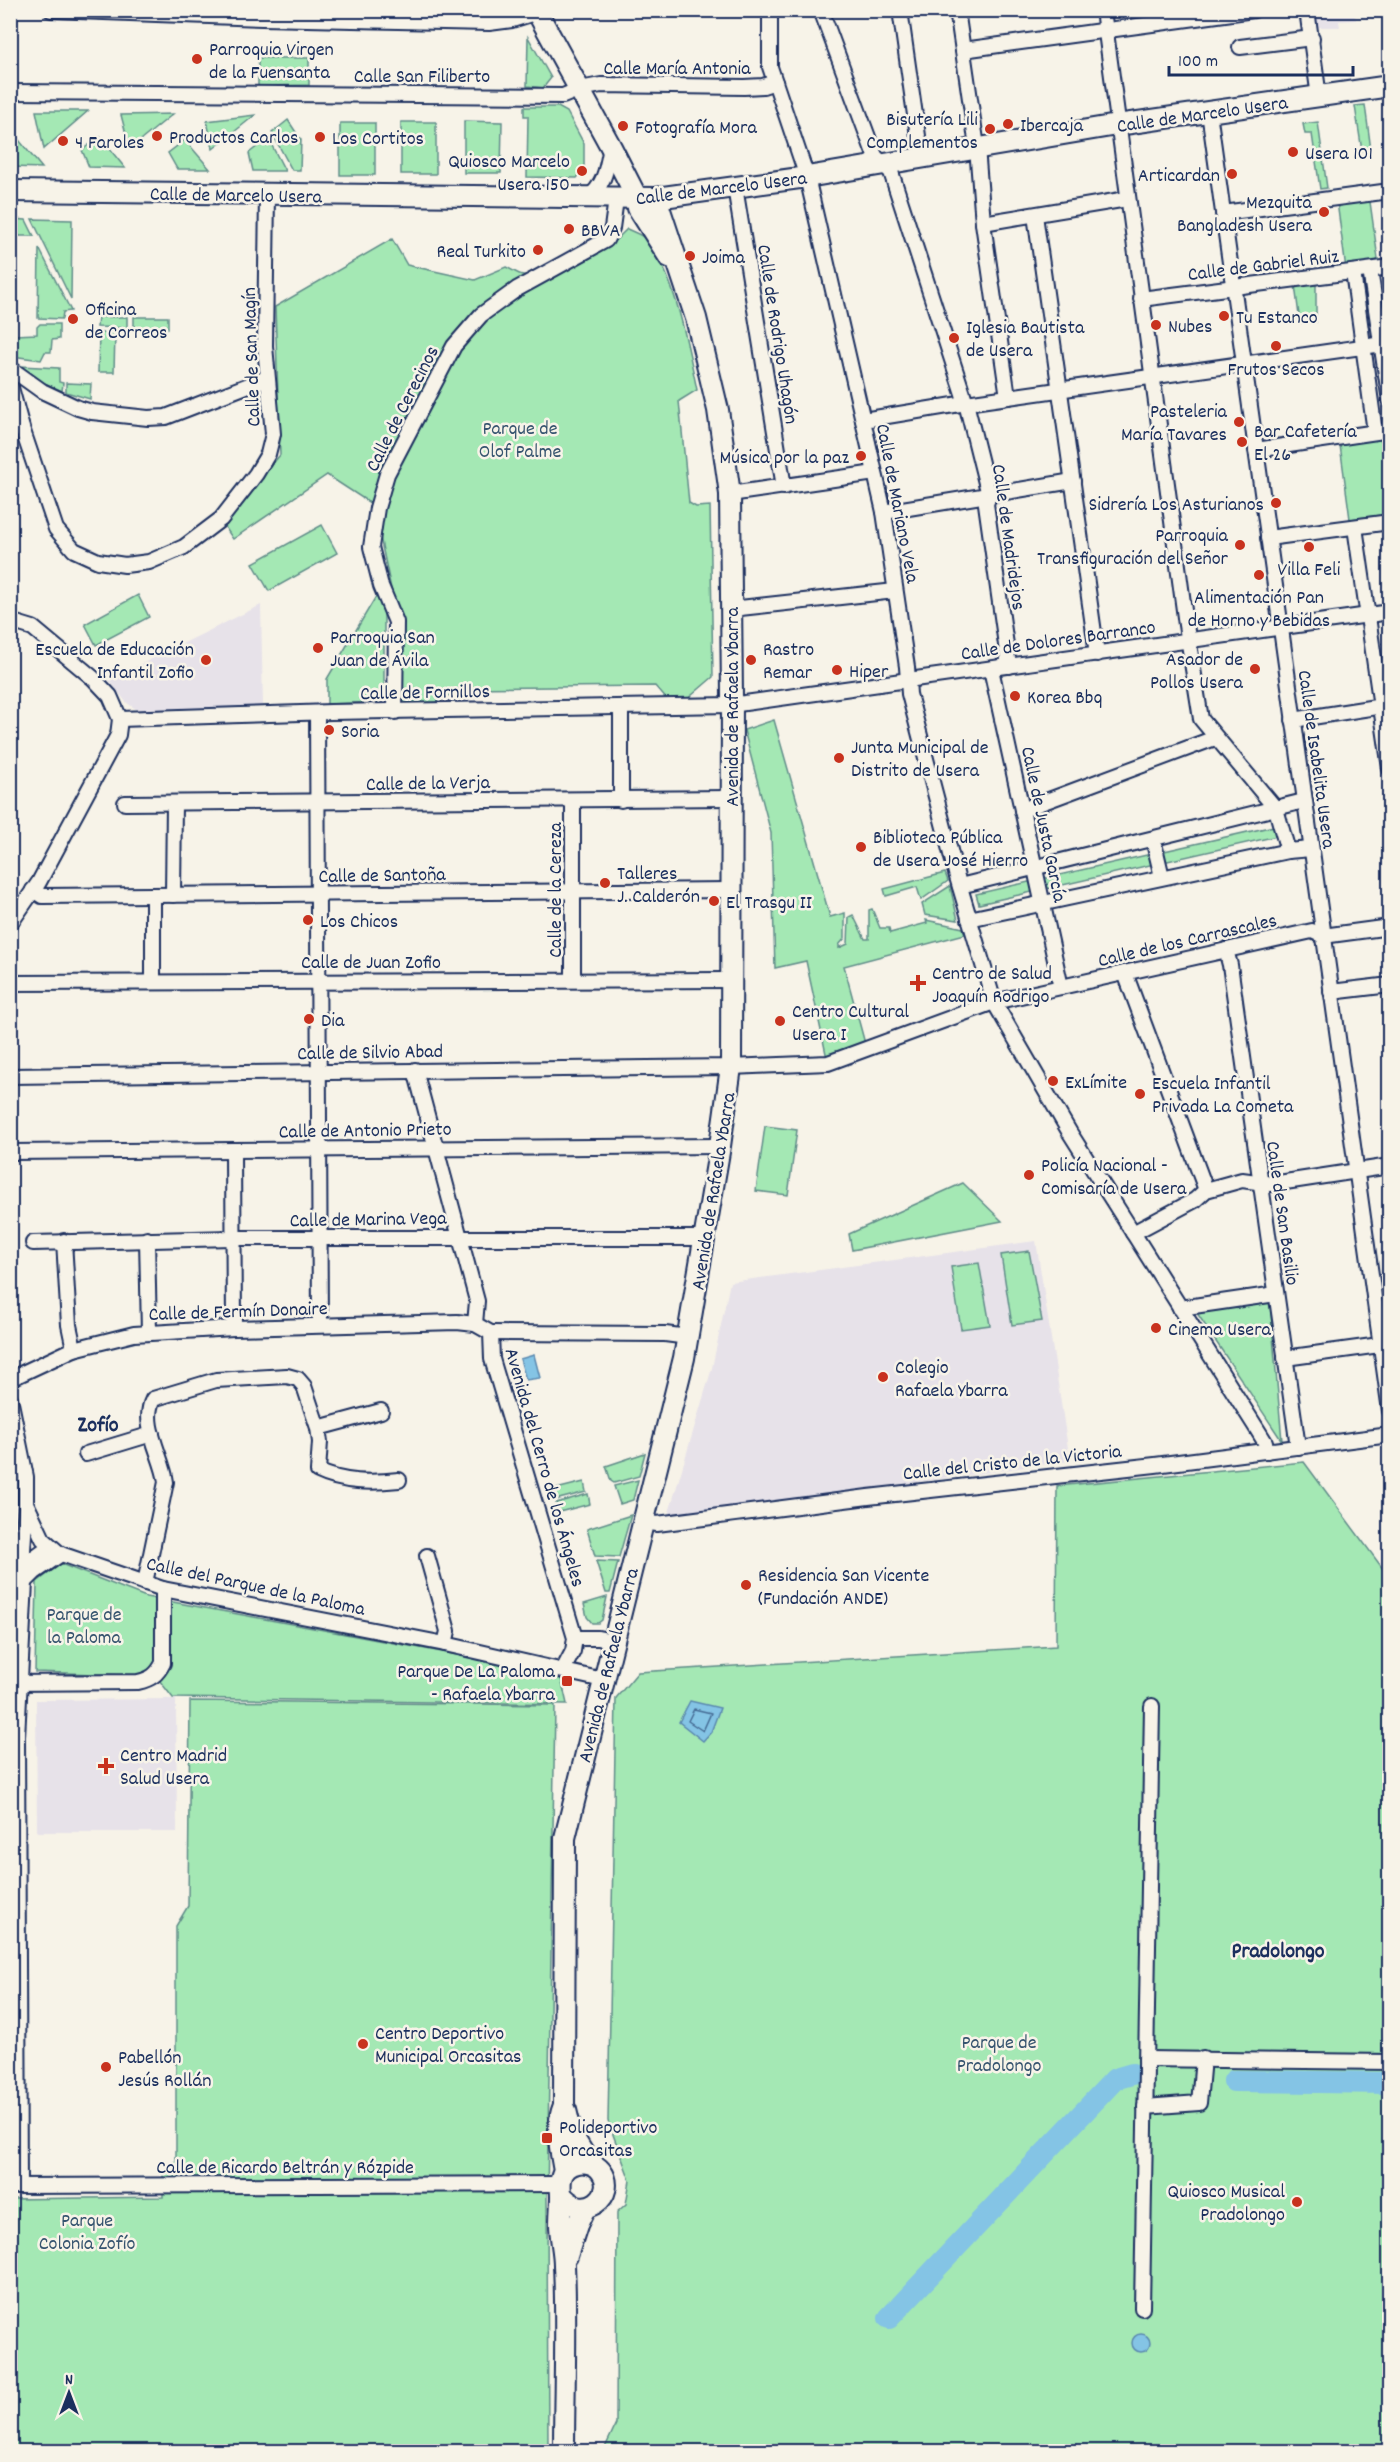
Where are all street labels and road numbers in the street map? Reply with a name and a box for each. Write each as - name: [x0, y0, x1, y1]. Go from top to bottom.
- street label: Calle María Antonia: [603, 56, 751, 84]
- street label: Calle San Filiberto: [354, 64, 490, 92]
- street label: Calle de Marcelo Usera: [1115, 90, 1290, 142]
- street label: Calle de Marcelo Usera: [634, 166, 809, 214]
- street label: Calle de Marcelo Usera: [150, 181, 323, 213]
- street label: Calle de Rodrigo Uhagón: [748, 243, 804, 426]
- street label: Calle de Gabriel Ruiz: [1186, 244, 1341, 290]
- street label: Calle de San Magín: [237, 287, 269, 427]
- street label: Calle de Cerecinos: [360, 341, 447, 477]
- street label: Calle de Mariano Vela: [867, 422, 925, 586]
- street label: Calle de Madridejos: [983, 463, 1031, 612]
- street label: Avenida de Rafaela Ybarra: [720, 607, 748, 807]
- street label: Calle de Dolores Barranco: [959, 614, 1158, 669]
- street label: Calle de Isabelita Usera: [1289, 668, 1341, 851]
- street label: Calle de Fornillos: [360, 679, 490, 709]
- street label: Calle de Justa García: [1012, 744, 1072, 906]
- street label: Calle de la Verja: [366, 770, 491, 800]
- street label: Calle de la Cereza: [543, 822, 571, 958]
- street label: Calle de Santoña: [318, 862, 447, 892]
- street label: Calle de los Carrascales: [1095, 908, 1280, 976]
- street label: Calle de Juan Zofio: [301, 950, 441, 978]
- street label: Calle de Silvio Abad: [297, 1039, 443, 1069]
- street label: Avenida de Rafaela Ybarra: [686, 1090, 745, 1292]
- street label: Calle de Antonio Prieto: [278, 1116, 452, 1148]
- street label: Calle de San Basilio: [1257, 1140, 1305, 1287]
- street label: Calle de Marina Vega: [289, 1206, 447, 1236]
- street label: Calle de Fermín Donaire: [148, 1296, 328, 1330]
- street label: Avenida del Cerro de los Ángeles: [496, 1345, 591, 1591]
- street label: Calle del Cristo de la Victoria: [902, 1439, 1124, 1489]
- street label: Calle del Parque de la Paloma: [143, 1551, 368, 1625]
- street label: Avenida de Rafaela Ybarra: [572, 1565, 648, 1766]
- street label: Calle de Ricardo Beltrán y Rózpide: [156, 2155, 414, 2183]

